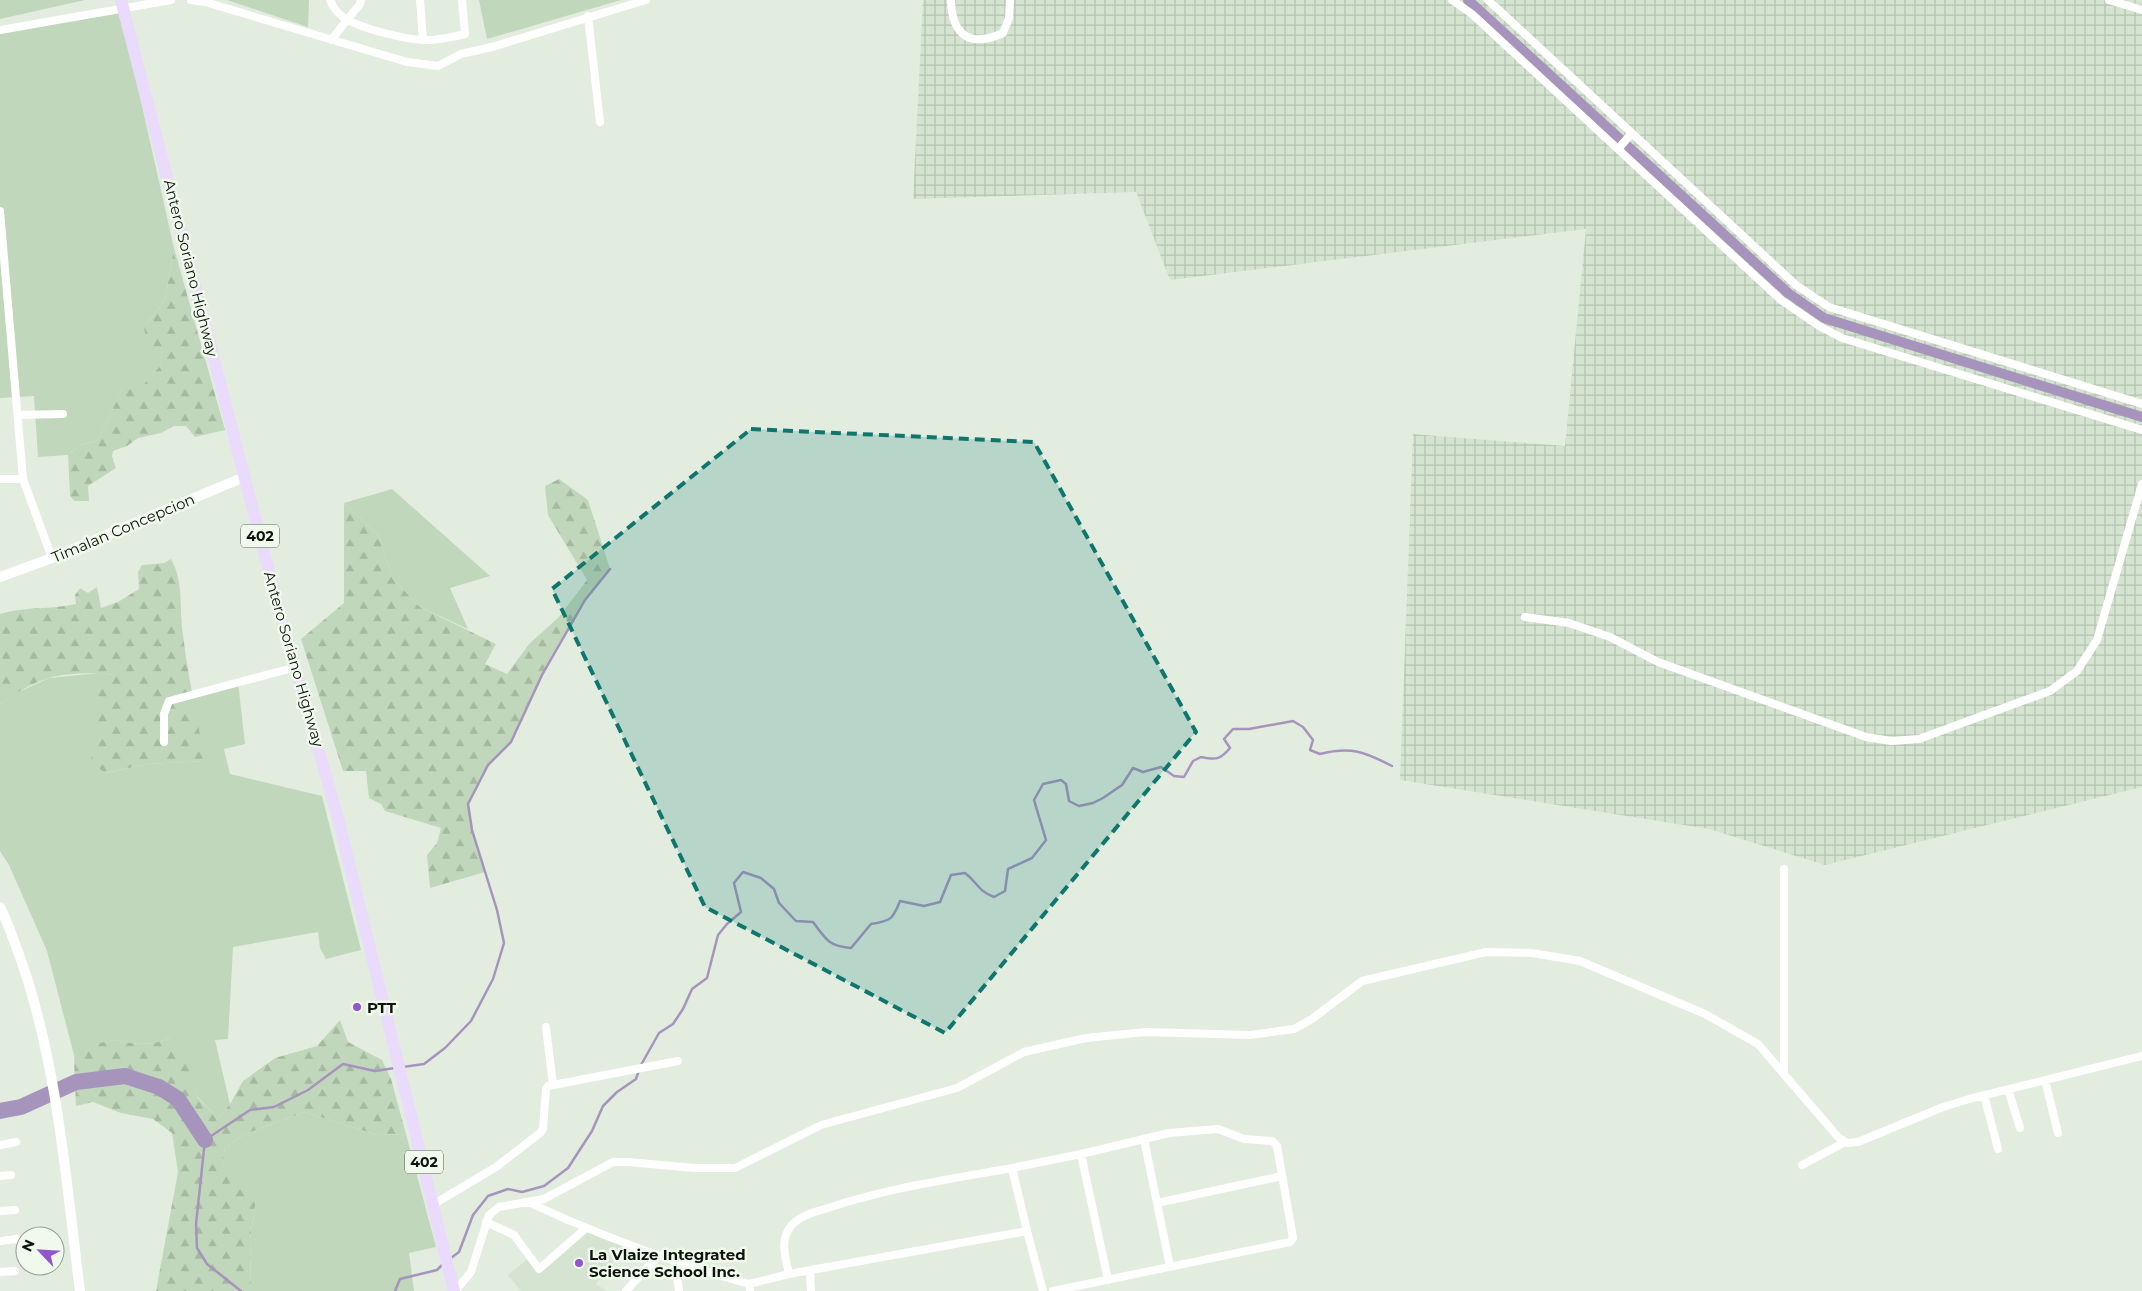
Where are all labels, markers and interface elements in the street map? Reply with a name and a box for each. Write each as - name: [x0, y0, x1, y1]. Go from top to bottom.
- street label: Antero Soriano Highway: [160, 177, 222, 359]
- street label: Timalan Concepcion: [49, 489, 197, 567]
- road number: 402: [241, 524, 279, 548]
- street label: Antero Soriano Highway: [260, 569, 328, 750]
- place label: PTT: [367, 998, 397, 1017]
- marker: PTT: [351, 1001, 363, 1013]
- road number: 402: [405, 1150, 443, 1174]
- north arrow: [15, 1226, 65, 1276]
- text: N: [18, 1237, 39, 1254]
- place label: La Vlaize Integrated Science School Inc.: [589, 1245, 746, 1281]
- marker: La Vlaize Integrated Science School Inc.: [573, 1257, 585, 1269]

